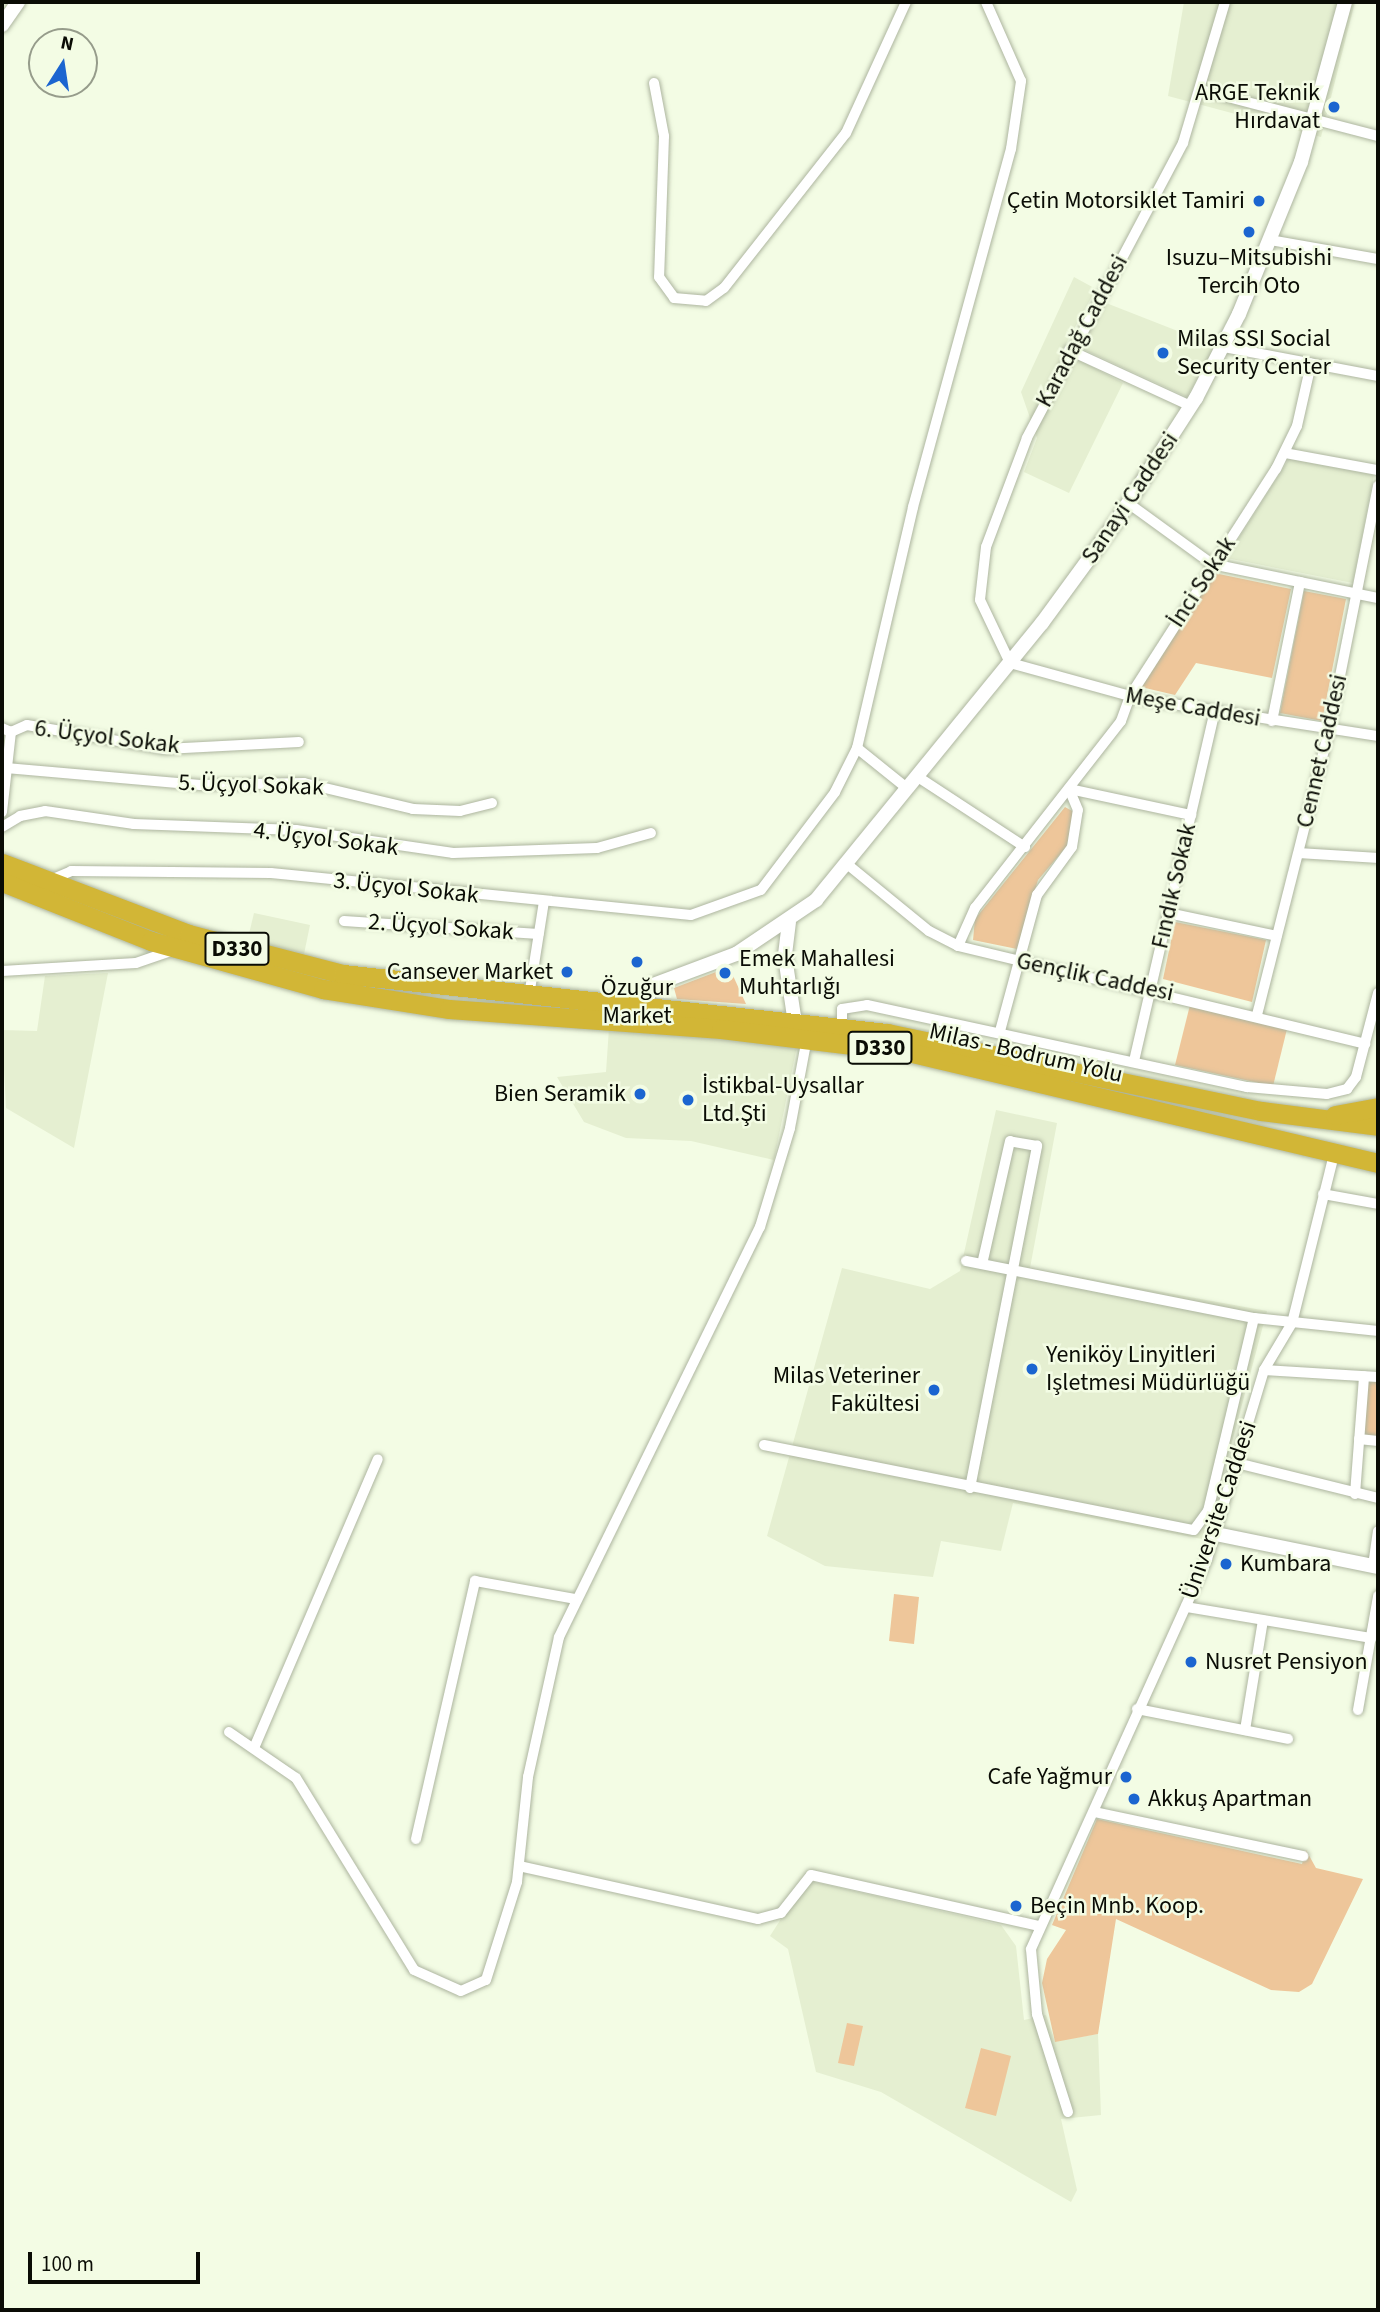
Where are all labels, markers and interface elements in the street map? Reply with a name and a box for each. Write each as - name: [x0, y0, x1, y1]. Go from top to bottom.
- north arrow: [28, 28, 98, 98]
- text: N: [58, 29, 76, 58]
- place label: ARGE Teknik Hırdavat: [1195, 79, 1320, 135]
- marker: ARGE Teknik Hırdavat: [1326, 99, 1342, 115]
- place label: Çetin Motorsiklet Tamiri: [1007, 187, 1245, 215]
- marker: Çetin Motorsiklet Tamiri: [1251, 193, 1267, 209]
- marker: Isuzu–Mitsubishi Tercih Oto: [1241, 224, 1257, 240]
- place label: Isuzu–Mitsubishi Tercih Oto: [1166, 244, 1332, 300]
- street label: Karadağ Caddesi: [1030, 250, 1134, 412]
- place label: Milas SSI Social Security Center: [1177, 325, 1331, 381]
- marker: Milas SSI Social Security Center: [1155, 345, 1171, 361]
- street label: Sanayi Caddesi: [1075, 427, 1185, 569]
- street label: İnci Sokak: [1162, 531, 1242, 633]
- street label: Cennet Caddesi: [1290, 671, 1354, 831]
- street label: Meşe Caddesi: [1123, 681, 1263, 733]
- street label: 6. Üçyol Sokak: [33, 714, 181, 760]
- street label: 5. Üçyol Sokak: [178, 768, 324, 802]
- street label: 4. Üçyol Sokak: [252, 816, 400, 862]
- street label: Fındık Sokak: [1146, 820, 1202, 952]
- street label: 3. Üçyol Sokak: [332, 866, 480, 910]
- street label: 2. Üçyol Sokak: [367, 908, 515, 946]
- road number: D330: [204, 930, 270, 968]
- place label: Emek Mahallesi Muhtarlığı: [739, 945, 895, 1001]
- street label: Gençlik Caddesi: [1014, 946, 1176, 1008]
- marker: Özuğur Market: [629, 954, 645, 970]
- place label: Cansever Market: [387, 958, 553, 986]
- marker: Cansever Market: [559, 964, 575, 980]
- marker: Emek Mahallesi Muhtarlığı: [717, 965, 733, 981]
- place label: Özuğur Market: [601, 974, 673, 1030]
- street label: Milas - Bodrum Yolu: [926, 1017, 1126, 1089]
- road number: D330: [847, 1028, 913, 1068]
- place label: İstikbal-Uysallar Ltd.Şti: [702, 1072, 864, 1128]
- place label: Bien Seramik: [494, 1080, 626, 1108]
- marker: Bien Seramik: [632, 1086, 648, 1102]
- marker: İstikbal-Uysallar Ltd.Şti: [680, 1092, 696, 1108]
- place label: Yeniköy Linyitleri Işletmesi Müdürlüğü: [1046, 1341, 1250, 1397]
- marker: Yeniköy Linyitleri Işletmesi Müdürlüğü: [1024, 1361, 1040, 1377]
- place label: Milas Veteriner Fakültesi: [773, 1362, 920, 1418]
- marker: Milas Veteriner Fakültesi: [926, 1382, 942, 1398]
- street label: Üniversite Caddesi: [1175, 1417, 1263, 1603]
- place label: Kumbara: [1240, 1550, 1331, 1578]
- marker: Kumbara: [1218, 1556, 1234, 1572]
- place label: Nusret Pensiyon: [1205, 1648, 1368, 1676]
- marker: Nusret Pensiyon: [1183, 1654, 1199, 1670]
- place label: Cafe Yağmur: [987, 1763, 1112, 1791]
- marker: Cafe Yağmur: [1118, 1769, 1134, 1785]
- place label: Akkuş Apartman: [1148, 1785, 1312, 1813]
- marker: Akkuş Apartman: [1126, 1791, 1142, 1807]
- place label: Beçin Mnb. Koop.: [1030, 1892, 1204, 1920]
- marker: Beçin Mnb. Koop.: [1008, 1898, 1024, 1914]
- scale bar: [32, 2238, 203, 2282]
- text: 100 m: [41, 2249, 94, 2279]

